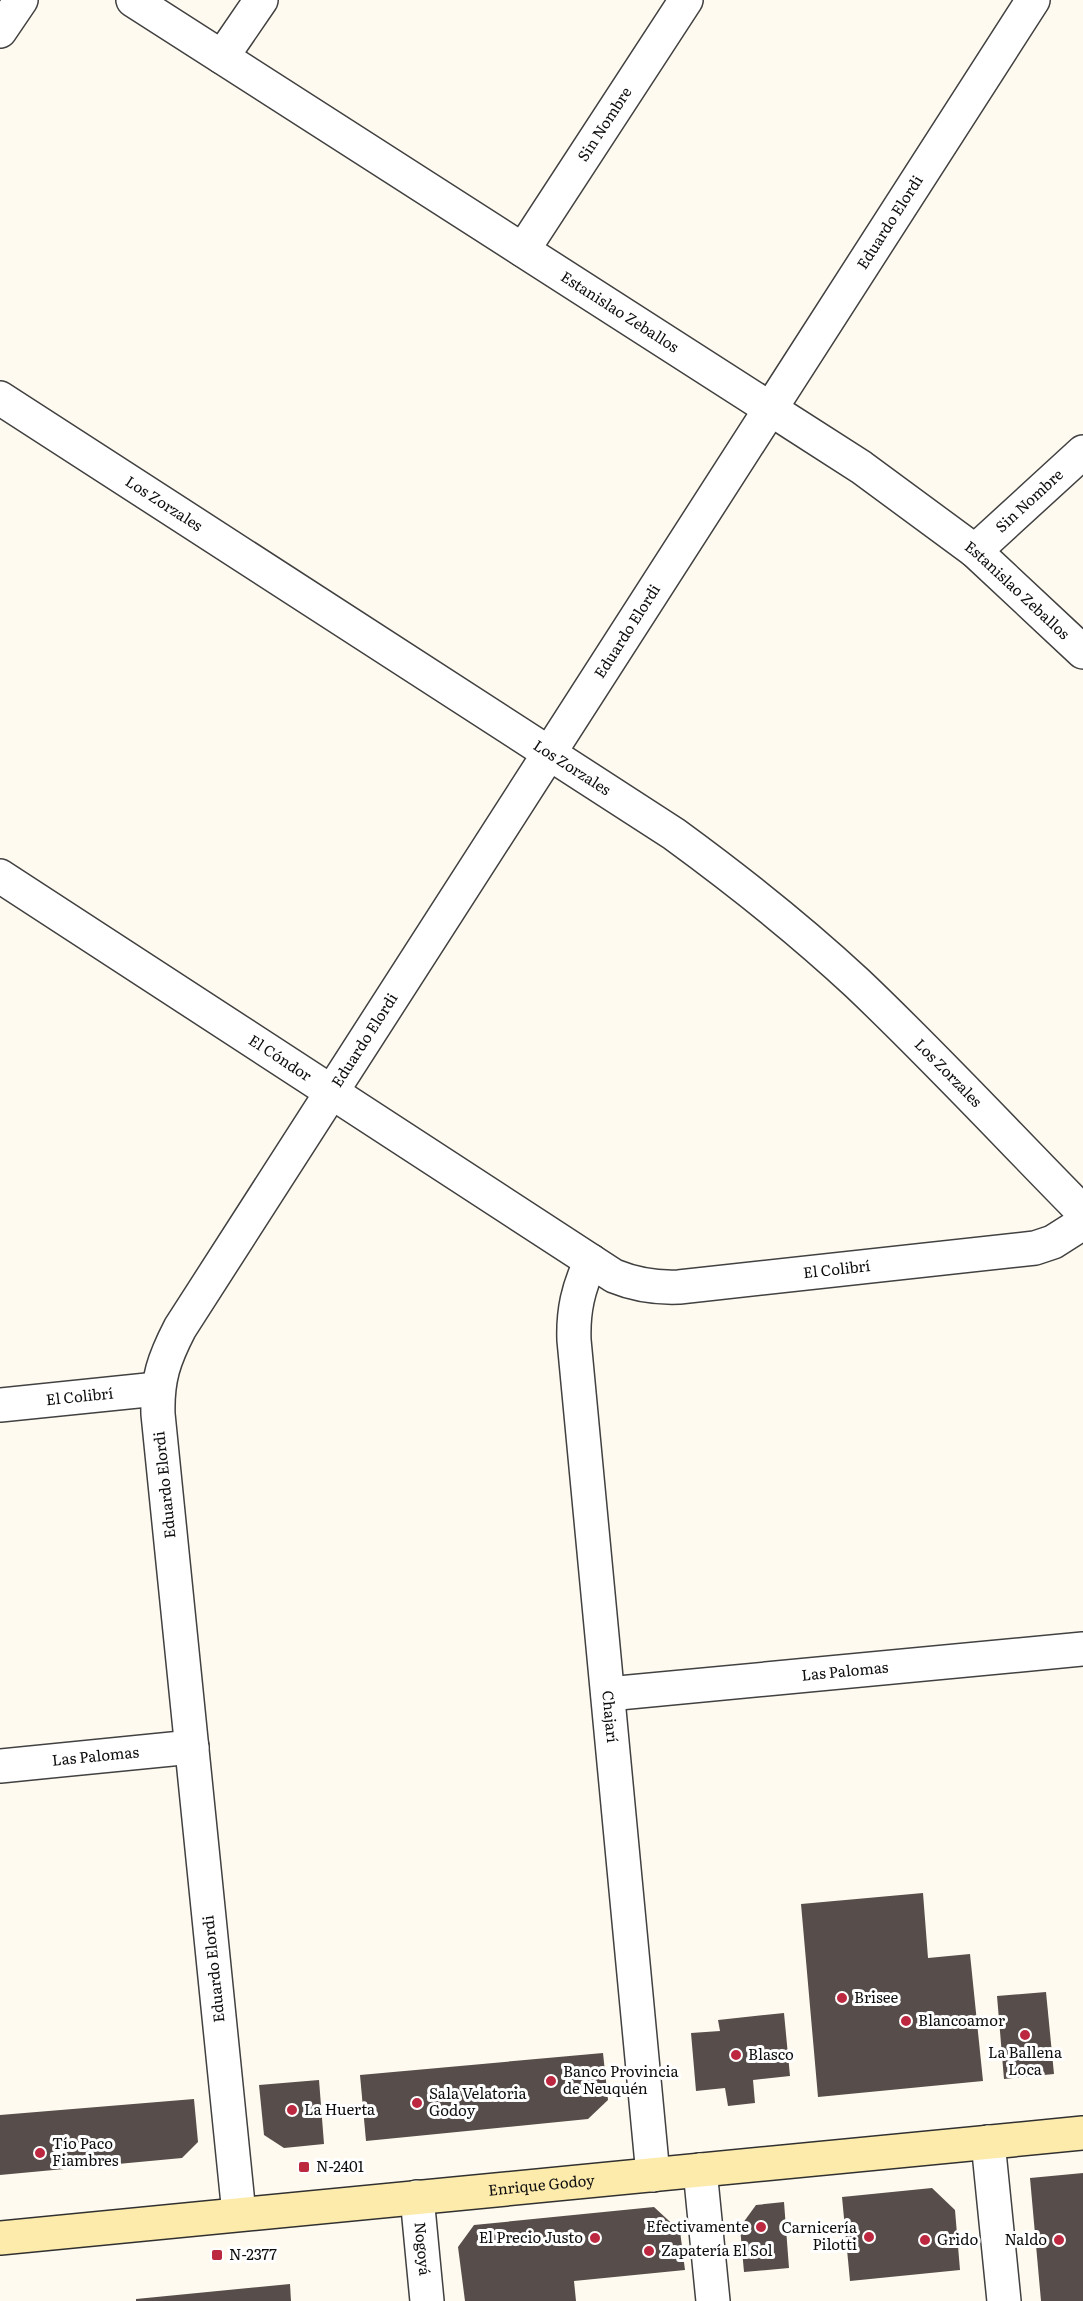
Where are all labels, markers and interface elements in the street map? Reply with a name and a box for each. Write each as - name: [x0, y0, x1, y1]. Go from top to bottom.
- street label: Sin Nombre: [571, 81, 637, 165]
- street label: Eduardo Elordi: [850, 170, 928, 273]
- street label: Estanislao Zeballos: [557, 264, 684, 357]
- street label: Sin Nombre: [989, 462, 1068, 537]
- street label: Los Zorzales: [121, 469, 208, 536]
- street label: Estanislao Zeballos: [960, 534, 1076, 644]
- street label: Eduardo Elordi: [587, 579, 665, 682]
- street label: Los Zorzales: [529, 733, 616, 800]
- street label: Eduardo Elordi: [325, 988, 402, 1091]
- street label: El Cóndor: [245, 1028, 317, 1086]
- street label: Los Zorzales: [910, 1033, 988, 1112]
- street label: El Colibrí: [802, 1253, 871, 1283]
- street label: El Colibrí: [45, 1381, 114, 1410]
- street label: Eduardo Elordi: [146, 1430, 181, 1540]
- street label: Las Palomas: [800, 1654, 890, 1686]
- street label: Chajarí: [597, 1689, 625, 1744]
- street label: Las Palomas: [51, 1739, 140, 1771]
- street label: Eduardo Elordi: [195, 1914, 230, 2024]
- place label: Brisee: [854, 1985, 899, 2008]
- marker: Brisee: [835, 1991, 849, 2005]
- place label: Blancoamor: [918, 2008, 1005, 2031]
- marker: Blancoamor: [899, 2014, 913, 2028]
- marker: La Ballena Loca: [1018, 2028, 1032, 2042]
- place label: La Ballena Loca: [988, 2040, 1063, 2080]
- place label: Blasco: [748, 2042, 794, 2065]
- marker: Blasco: [729, 2048, 743, 2062]
- place label: Banco Provincia de Neuquén: [563, 2059, 680, 2099]
- marker: Banco Provincia de Neuquén: [544, 2074, 558, 2088]
- place label: Sala Velatoria Godoy: [429, 2081, 528, 2121]
- marker: Sala Velatoria Godoy: [410, 2096, 424, 2110]
- place label: La Huerta: [304, 2097, 376, 2120]
- marker: La Huerta: [285, 2103, 299, 2117]
- place label: Tío Paco Fiambres: [52, 2131, 119, 2171]
- marker: Tío Paco Fiambres: [33, 2146, 47, 2160]
- place label: N-2401: [316, 2154, 364, 2177]
- marker: N-2401: [297, 2160, 311, 2174]
- street label: Enrique Godoy: [487, 2167, 596, 2201]
- place label: Efectivamente: [646, 2214, 749, 2237]
- place label: Carnicería Pilotti: [781, 2215, 858, 2255]
- marker: Efectivamente: [754, 2220, 768, 2234]
- street label: Nogoyá: [409, 2221, 438, 2277]
- place label: El Precio Justo: [479, 2225, 583, 2248]
- place label: Grido: [937, 2227, 978, 2250]
- place label: Naldo: [1004, 2227, 1047, 2250]
- marker: Carnicería Pilotti: [862, 2230, 876, 2244]
- marker: El Precio Justo: [588, 2231, 602, 2245]
- marker: Grido: [918, 2233, 932, 2247]
- marker: Naldo: [1052, 2233, 1066, 2247]
- place label: Zapatería El Sol: [661, 2238, 773, 2261]
- place label: N-2377: [229, 2242, 277, 2265]
- marker: Zapatería El Sol: [642, 2244, 656, 2258]
- marker: N-2377: [210, 2248, 224, 2262]

